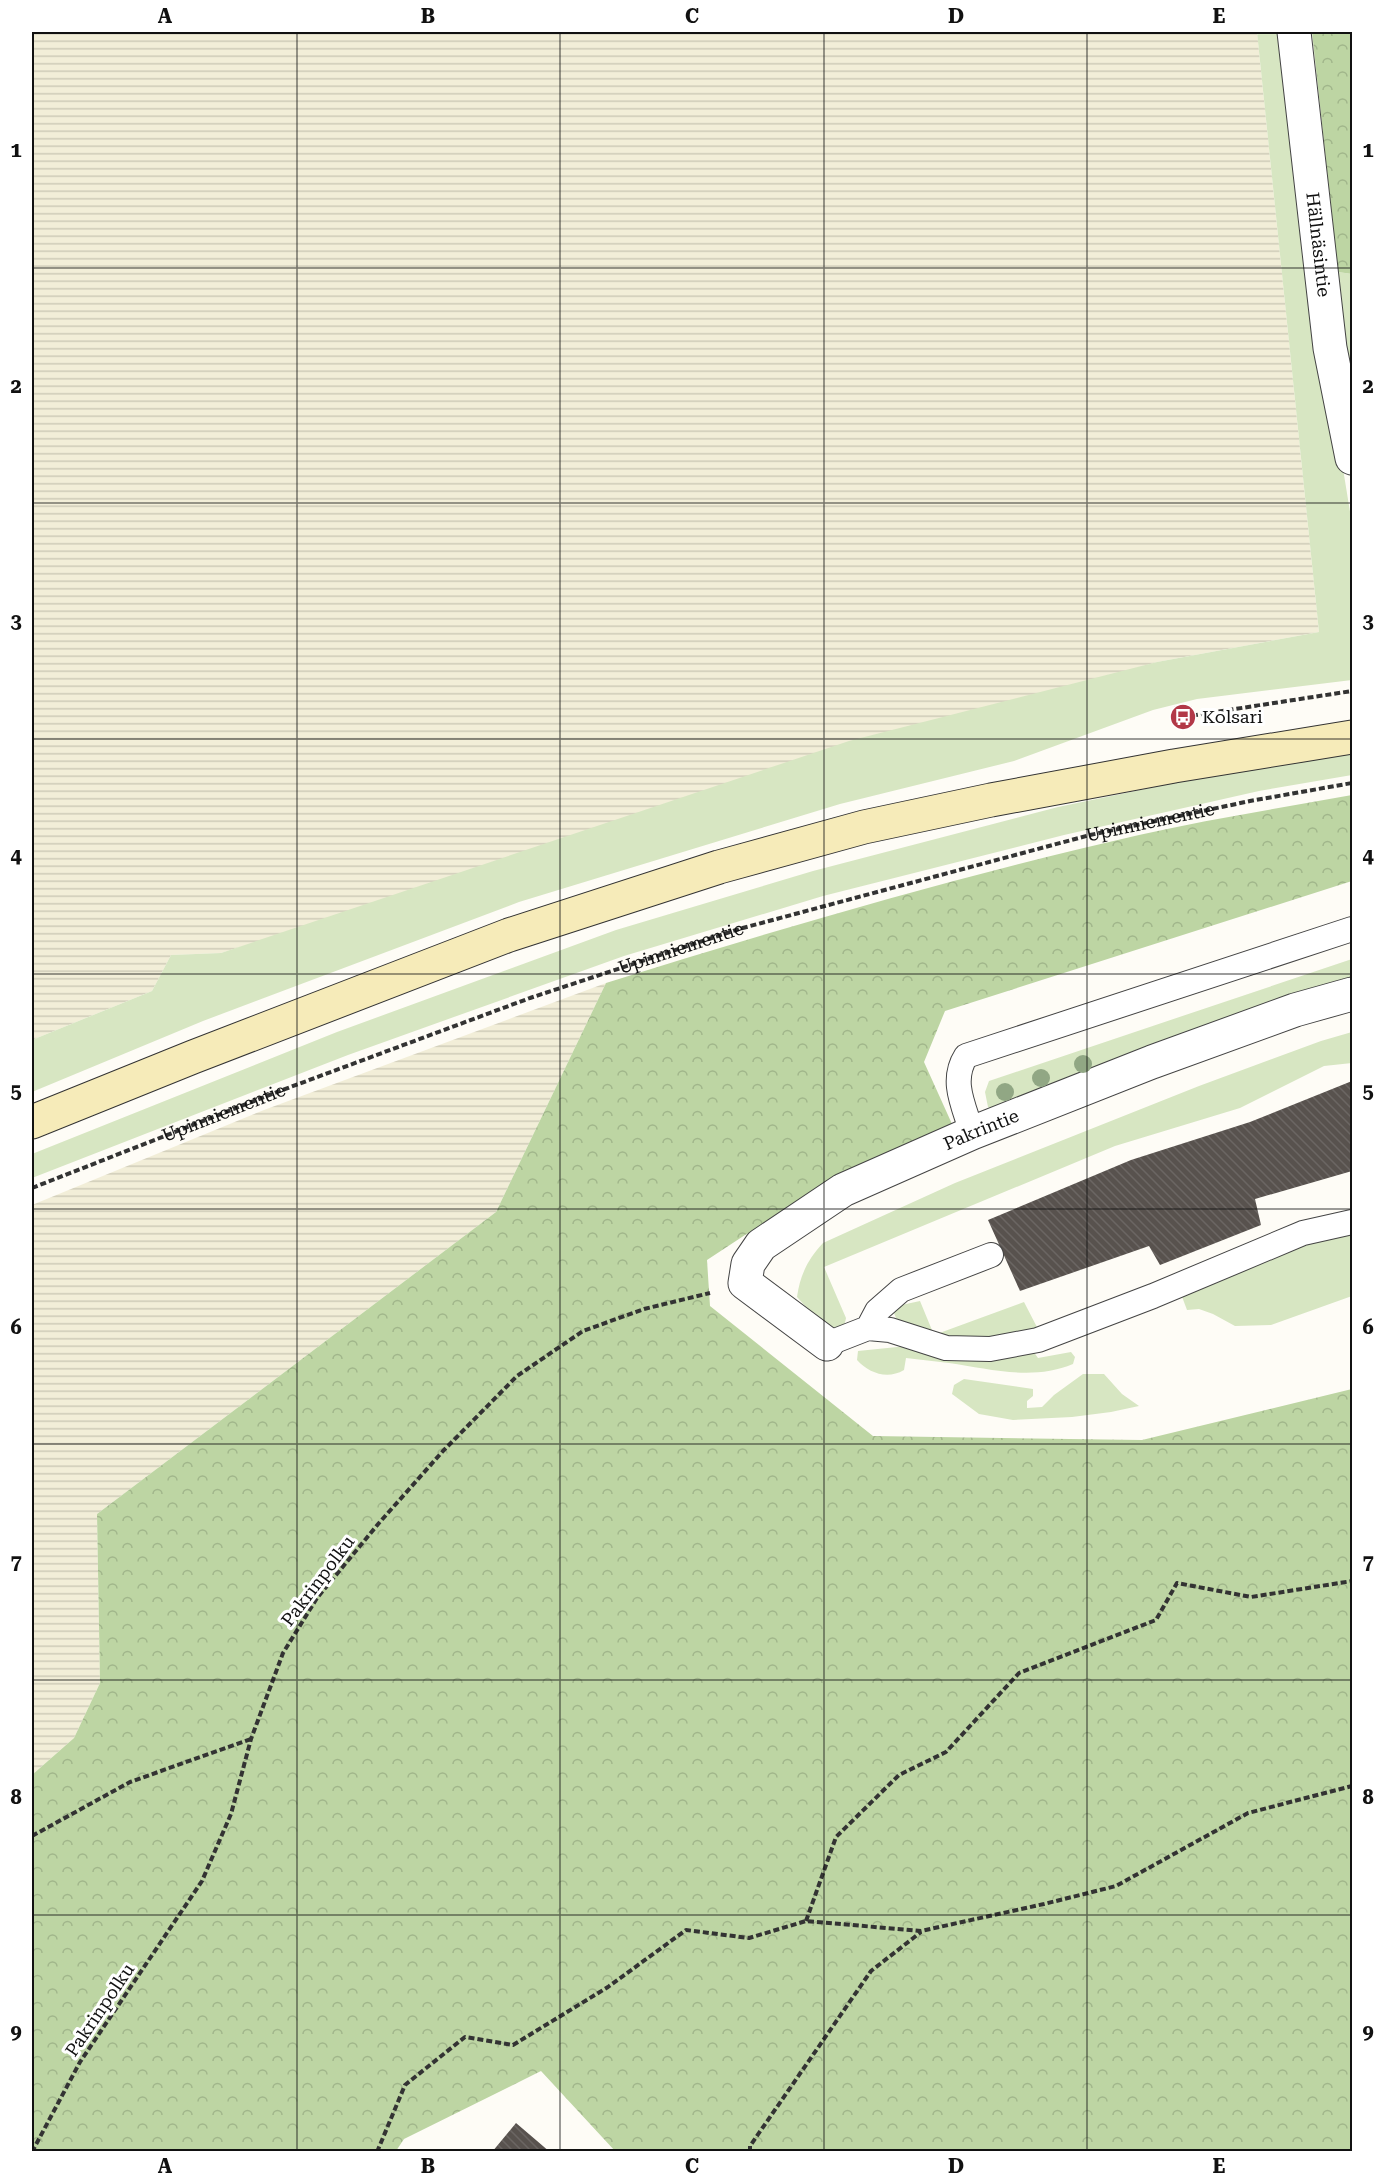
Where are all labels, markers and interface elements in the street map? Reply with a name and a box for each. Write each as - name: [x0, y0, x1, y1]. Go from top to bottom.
- text: A: [158, 4, 173, 28]
- text: B: [421, 4, 435, 28]
- text: C: [685, 4, 699, 28]
- text: D: [948, 4, 964, 28]
- text: E: [1213, 4, 1226, 28]
- text: 1: [10, 138, 22, 162]
- text: 1: [1362, 138, 1374, 162]
- street label: Hällnäsintie: [1302, 191, 1335, 298]
- text: 2: [10, 374, 22, 398]
- text: 2: [1362, 374, 1374, 398]
- text: 3: [10, 609, 22, 633]
- text: 3: [1362, 609, 1374, 633]
- bus stop icon: Kolsari: [1168, 702, 1198, 732]
- place label: Kolsari: [1202, 706, 1263, 727]
- street label: Upinniementie: [1084, 798, 1216, 846]
- text: 4: [10, 844, 22, 868]
- text: 4: [1362, 844, 1374, 868]
- street label: Upinniementie: [615, 917, 746, 978]
- text: 5: [10, 1079, 22, 1103]
- street label: Upinniementie: [159, 1079, 288, 1146]
- text: 5: [1362, 1079, 1374, 1103]
- street label: Pakrintie: [940, 1105, 1022, 1154]
- text: 6: [10, 1315, 22, 1339]
- text: 6: [1362, 1315, 1374, 1339]
- street label: Pakrinpolku: [277, 1531, 358, 1630]
- text: 7: [10, 1550, 22, 1574]
- text: 7: [1362, 1550, 1374, 1574]
- text: 8: [10, 1785, 22, 1809]
- text: 8: [1362, 1785, 1374, 1809]
- street label: Pakrinpolku: [61, 1959, 138, 2060]
- text: 9: [10, 2020, 22, 2044]
- text: 9: [1362, 2020, 1374, 2044]
- text: A: [158, 2154, 173, 2178]
- text: B: [421, 2154, 435, 2178]
- text: C: [685, 2154, 699, 2178]
- text: D: [948, 2154, 964, 2178]
- text: E: [1213, 2154, 1226, 2178]

